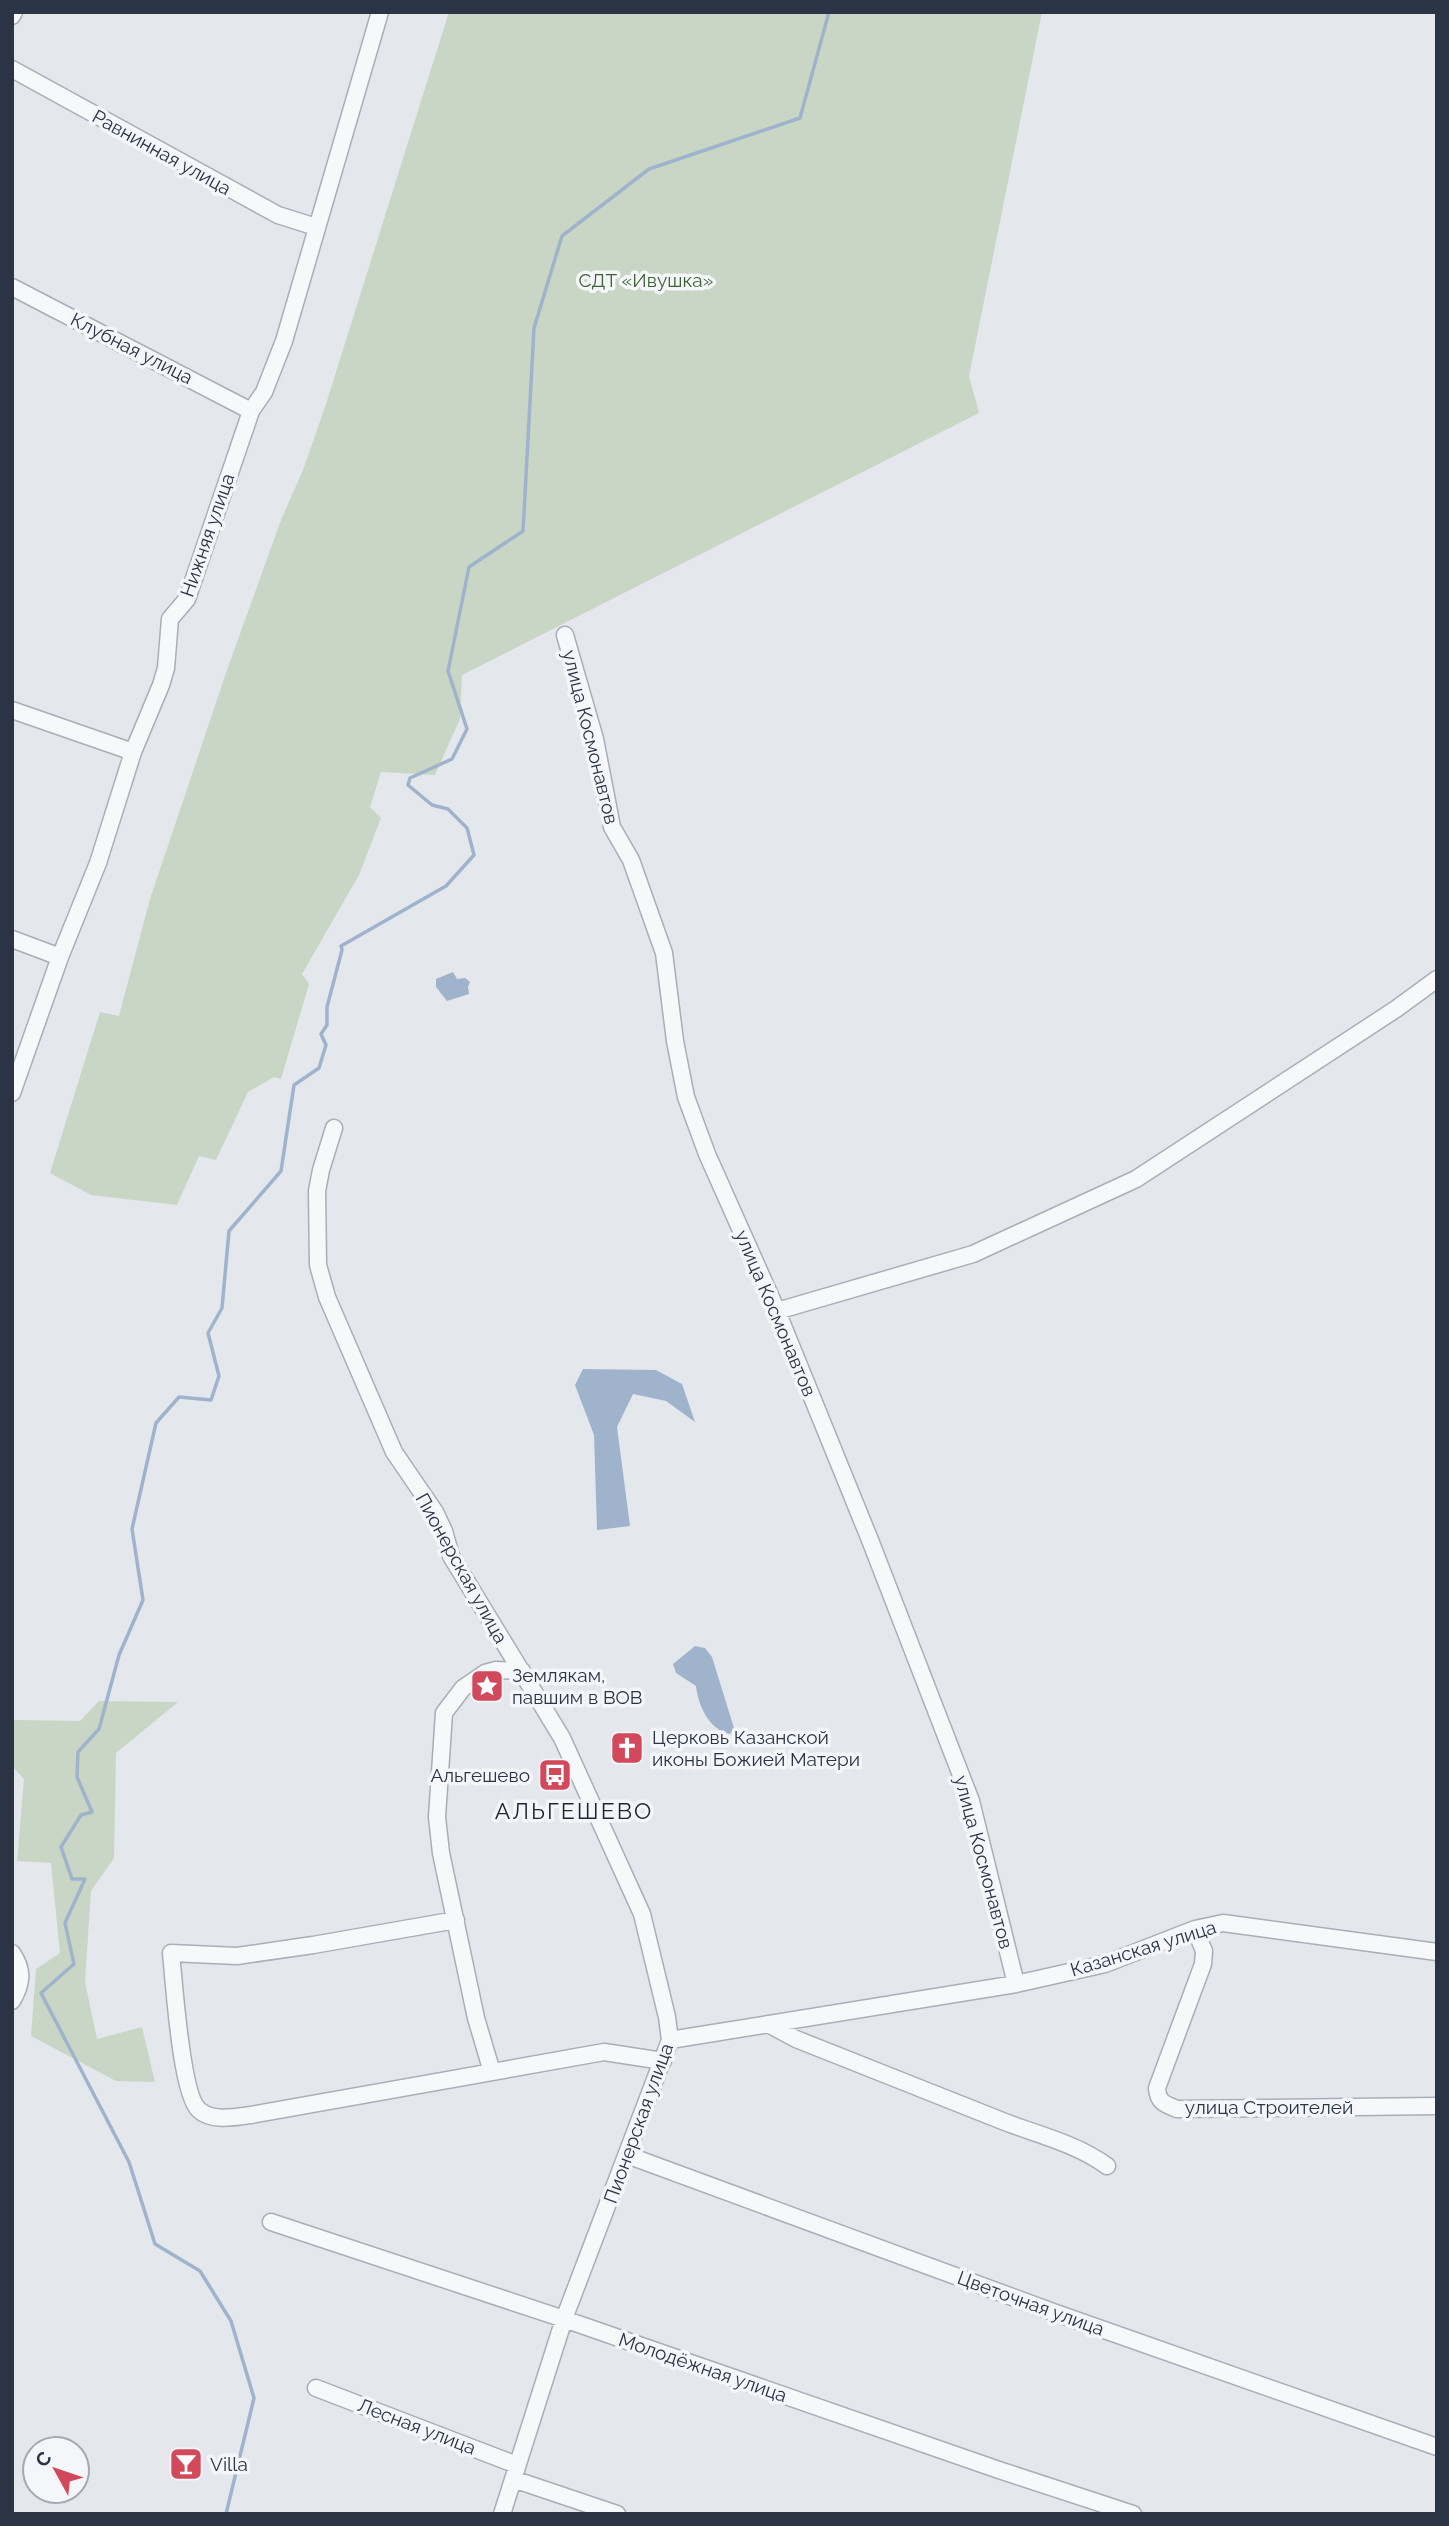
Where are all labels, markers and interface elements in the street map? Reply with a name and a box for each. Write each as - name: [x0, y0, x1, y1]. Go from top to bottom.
- street label: Равнинная улица: [89, 105, 235, 199]
- park label: СДТ «Ивушка»: [578, 269, 714, 291]
- street label: Клубная улица: [67, 308, 197, 388]
- street label: Нижняя улица: [176, 470, 238, 600]
- street label: улица Космонавтов: [559, 648, 623, 826]
- street label: улица Космонавтов: [731, 1227, 821, 1399]
- street label: Пионерская улица: [411, 1489, 513, 1647]
- place label: Землякам, павшим в ВОВ: [512, 1664, 643, 1708]
- place icon: Землякам, павшим в ВОВ: [468, 1667, 506, 1705]
- place label: Церковь Казанской иконы Божией Матери: [652, 1726, 860, 1770]
- church icon: Церковь Казанской иконы Божией Матери: [608, 1729, 646, 1767]
- bus stop icon: Альгешево: [536, 1756, 574, 1794]
- place label: Альгешево: [430, 1764, 530, 1786]
- street label: улица Космонавтов: [950, 1773, 1018, 1951]
- district label: АЛЬГЕШЕВО: [495, 1797, 653, 1824]
- street label: Казанская улица: [1068, 1915, 1218, 1981]
- street label: Пионерская улица: [599, 2040, 677, 2206]
- street label: улица Строителей: [1185, 2096, 1353, 2118]
- street label: Цветочная улица: [955, 2266, 1107, 2340]
- street label: Молодёжная улица: [616, 2328, 790, 2406]
- street label: Лесная улица: [355, 2393, 479, 2459]
- north arrow: [21, 2435, 91, 2505]
- bar icon: Villa: [167, 2445, 205, 2483]
- text: С: [30, 2447, 56, 2471]
- place label: Villa: [210, 2453, 248, 2475]

